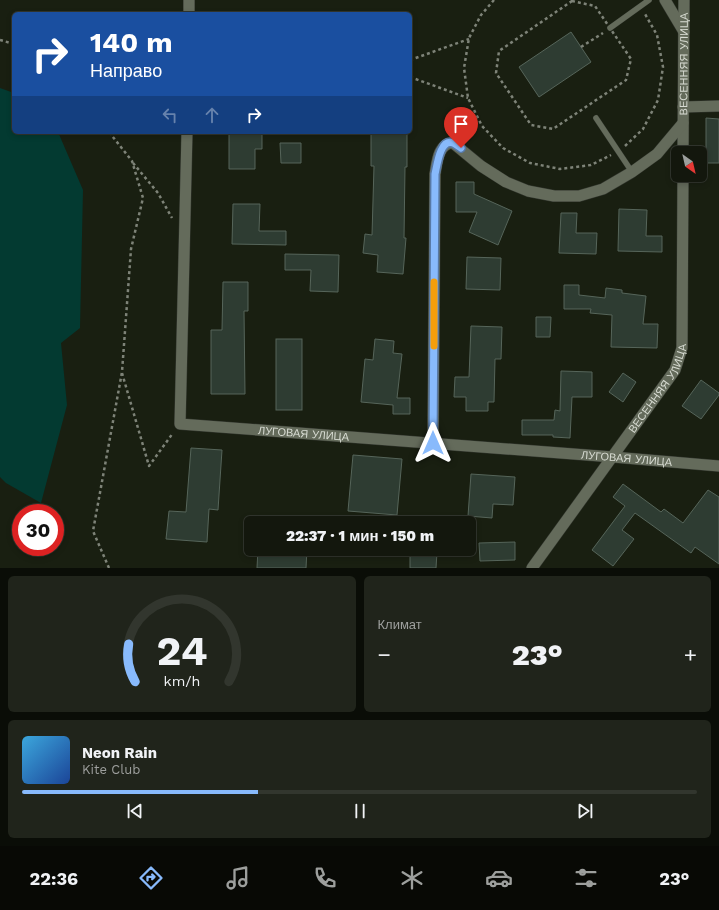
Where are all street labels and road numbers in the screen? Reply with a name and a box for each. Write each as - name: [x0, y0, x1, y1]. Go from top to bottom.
- street label: ВЕСЕННЯЯ УЛИЦА: [677, 12, 691, 115]
- street label: ВЕСЕННЯЯ УЛИЦА: [626, 343, 689, 435]
- street label: ЛУГОВАЯ УЛИЦА: [257, 424, 350, 444]
- street label: ЛУГОВАЯ УЛИЦА: [581, 449, 673, 469]

